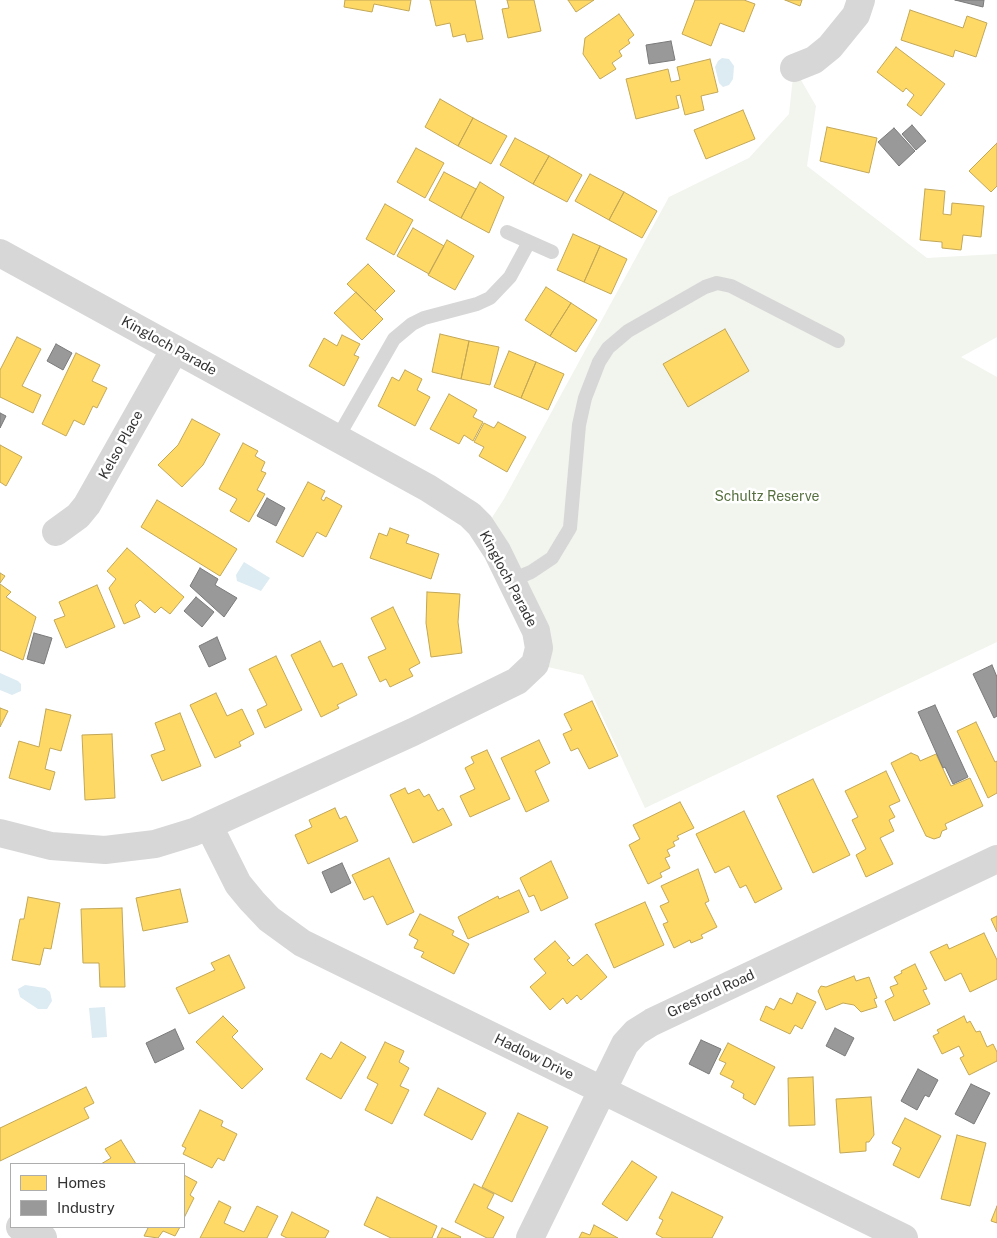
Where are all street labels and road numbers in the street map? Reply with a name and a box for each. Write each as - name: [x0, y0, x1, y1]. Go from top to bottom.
- street label: Kingloch Parade: [118, 313, 220, 379]
- street label: Kelso Place: [95, 408, 147, 482]
- street label: Kingloch Parade: [476, 528, 540, 630]
- street label: Gresford Road: [665, 966, 757, 1022]
- street label: Hadlow Drive: [491, 1031, 577, 1083]

